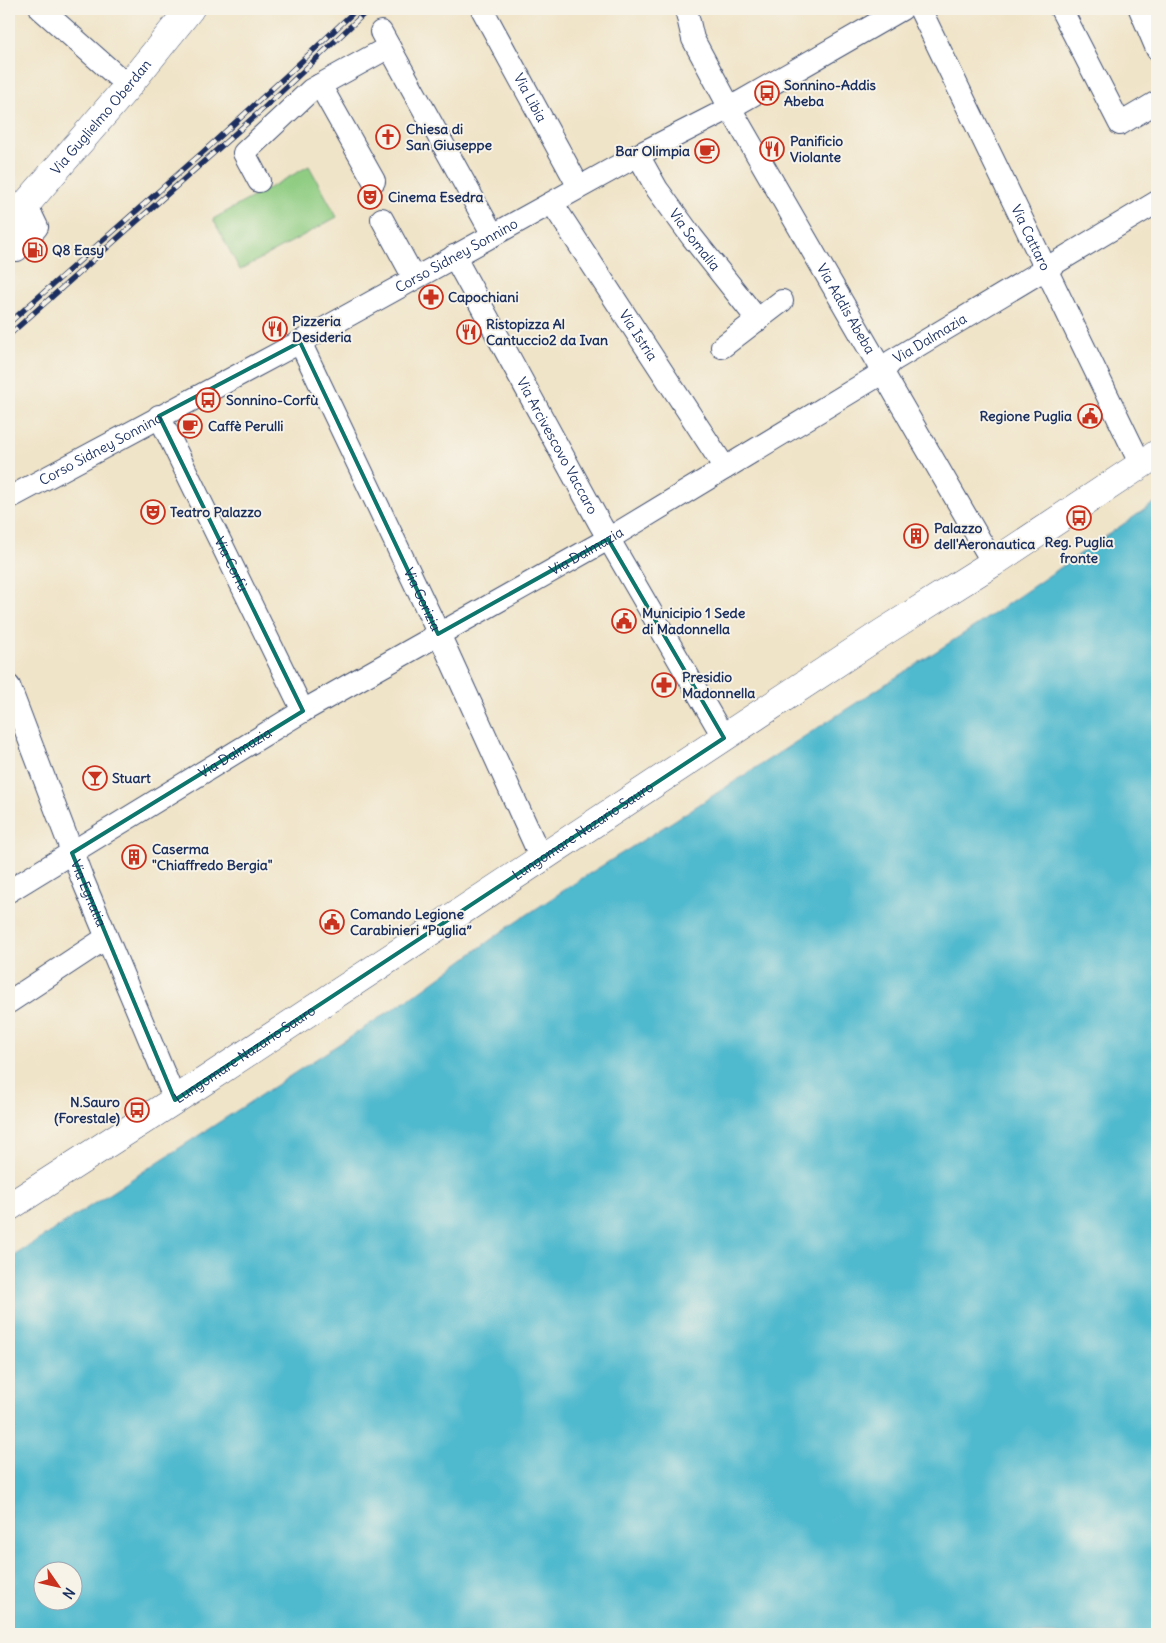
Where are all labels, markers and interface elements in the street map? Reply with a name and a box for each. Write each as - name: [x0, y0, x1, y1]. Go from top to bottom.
- street label: Via Guglielmo Oberdan: [47, 56, 155, 178]
- street label: Via Libia: [510, 70, 551, 125]
- place label: Sonnino-Addis Abeba: [784, 76, 877, 110]
- bus stop icon: Sonnino-Addis Abeba: [754, 80, 780, 106]
- place label: Chiesa di San Giuseppe: [406, 120, 493, 154]
- church icon: Chiesa di San Giuseppe: [375, 124, 401, 150]
- place label: Panificio Violante: [790, 132, 843, 166]
- restaurant icon: Panificio Violante: [759, 136, 785, 162]
- cafe icon: Bar Olimpia: [694, 138, 720, 164]
- place label: Bar Olimpia: [615, 142, 690, 160]
- theatre icon: Cinema Esedra: [357, 184, 383, 210]
- place label: Cinema Esedra: [388, 188, 484, 206]
- street label: Via Cattaro: [1007, 202, 1054, 274]
- street label: Via Somalia: [665, 205, 724, 274]
- street label: Corso Sidney Sonnino: [392, 214, 521, 297]
- fuel station icon: Q8 Easy: [22, 237, 48, 263]
- place label: Q8 Easy: [52, 241, 104, 259]
- street label: Via Addis Abeba: [813, 260, 879, 357]
- pharmacy icon: Capochiani: [418, 284, 444, 310]
- place label: Capochiani: [448, 288, 519, 306]
- street label: Via Istria: [615, 306, 662, 364]
- street label: Via Dalmazia: [890, 309, 970, 367]
- place label: Pizzeria Desideria: [292, 312, 352, 346]
- place label: Ristopizza Al Cantuccio2 da Ivan: [486, 315, 608, 349]
- restaurant icon: Pizzeria Desideria: [262, 316, 288, 342]
- restaurant icon: Ristopizza Al Cantuccio2 da Ivan: [456, 319, 482, 345]
- street label: Via Arcivescovo Vaccaro: [513, 374, 602, 517]
- bus stop icon: Sonnino-Corfù: [195, 387, 221, 413]
- place label: Sonnino-Corfù: [226, 391, 318, 409]
- public building icon: Regione Puglia: [1077, 403, 1103, 429]
- place label: Regione Puglia: [979, 407, 1072, 425]
- street label: Corso Sidney Sonnino: [36, 408, 166, 489]
- cafe icon: Caffè Perulli: [177, 413, 203, 439]
- place label: Caffè Perulli: [208, 417, 284, 435]
- theatre icon: Teatro Palazzo: [140, 499, 166, 525]
- place label: Teatro Palazzo: [170, 503, 262, 521]
- bus stop icon: Reg. Puglia fronte: [1066, 505, 1092, 531]
- place label: Palazzo dell'Aeronautica: [934, 519, 1035, 553]
- street label: Via Dalmazia: [546, 523, 627, 579]
- building icon: Palazzo dell'Aeronautica: [903, 523, 929, 549]
- place label: Reg. Puglia fronte: [1045, 533, 1113, 567]
- street label: Via Corfù: [210, 534, 252, 595]
- street label: Via Gorizia: [400, 565, 445, 634]
- place label: Municipio 1 Sede di Madonnella: [642, 604, 746, 638]
- public building icon: Municipio 1 Sede di Madonnella: [611, 608, 637, 634]
- place label: Presidio Madonnella: [682, 668, 755, 702]
- pharmacy icon: Presidio Madonnella: [651, 672, 677, 698]
- street label: Via Dalmazia: [195, 723, 275, 782]
- bar icon: Stuart: [82, 765, 108, 791]
- place label: Stuart: [112, 769, 151, 787]
- street label: Lungomare Nazario Sauro: [509, 778, 657, 884]
- place label: Caserma "Chiaffredo Bergia": [152, 840, 273, 874]
- building icon: Caserma "Chiaffredo Bergia": [121, 844, 147, 870]
- street label: Via Egnatia: [67, 857, 110, 930]
- place label: Comando Legione Carabinieri “Puglia”: [350, 905, 472, 939]
- public building icon: Comando Legione Carabinieri “Puglia”: [319, 909, 345, 935]
- street label: Lungomare Nazario Sauro: [171, 1001, 319, 1107]
- place label: N.Sauro (Forestale): [54, 1093, 120, 1127]
- bus stop icon: N.Sauro (Forestale): [124, 1097, 150, 1123]
- north arrow: [32, 1560, 82, 1610]
- text: N: [59, 1584, 79, 1602]

